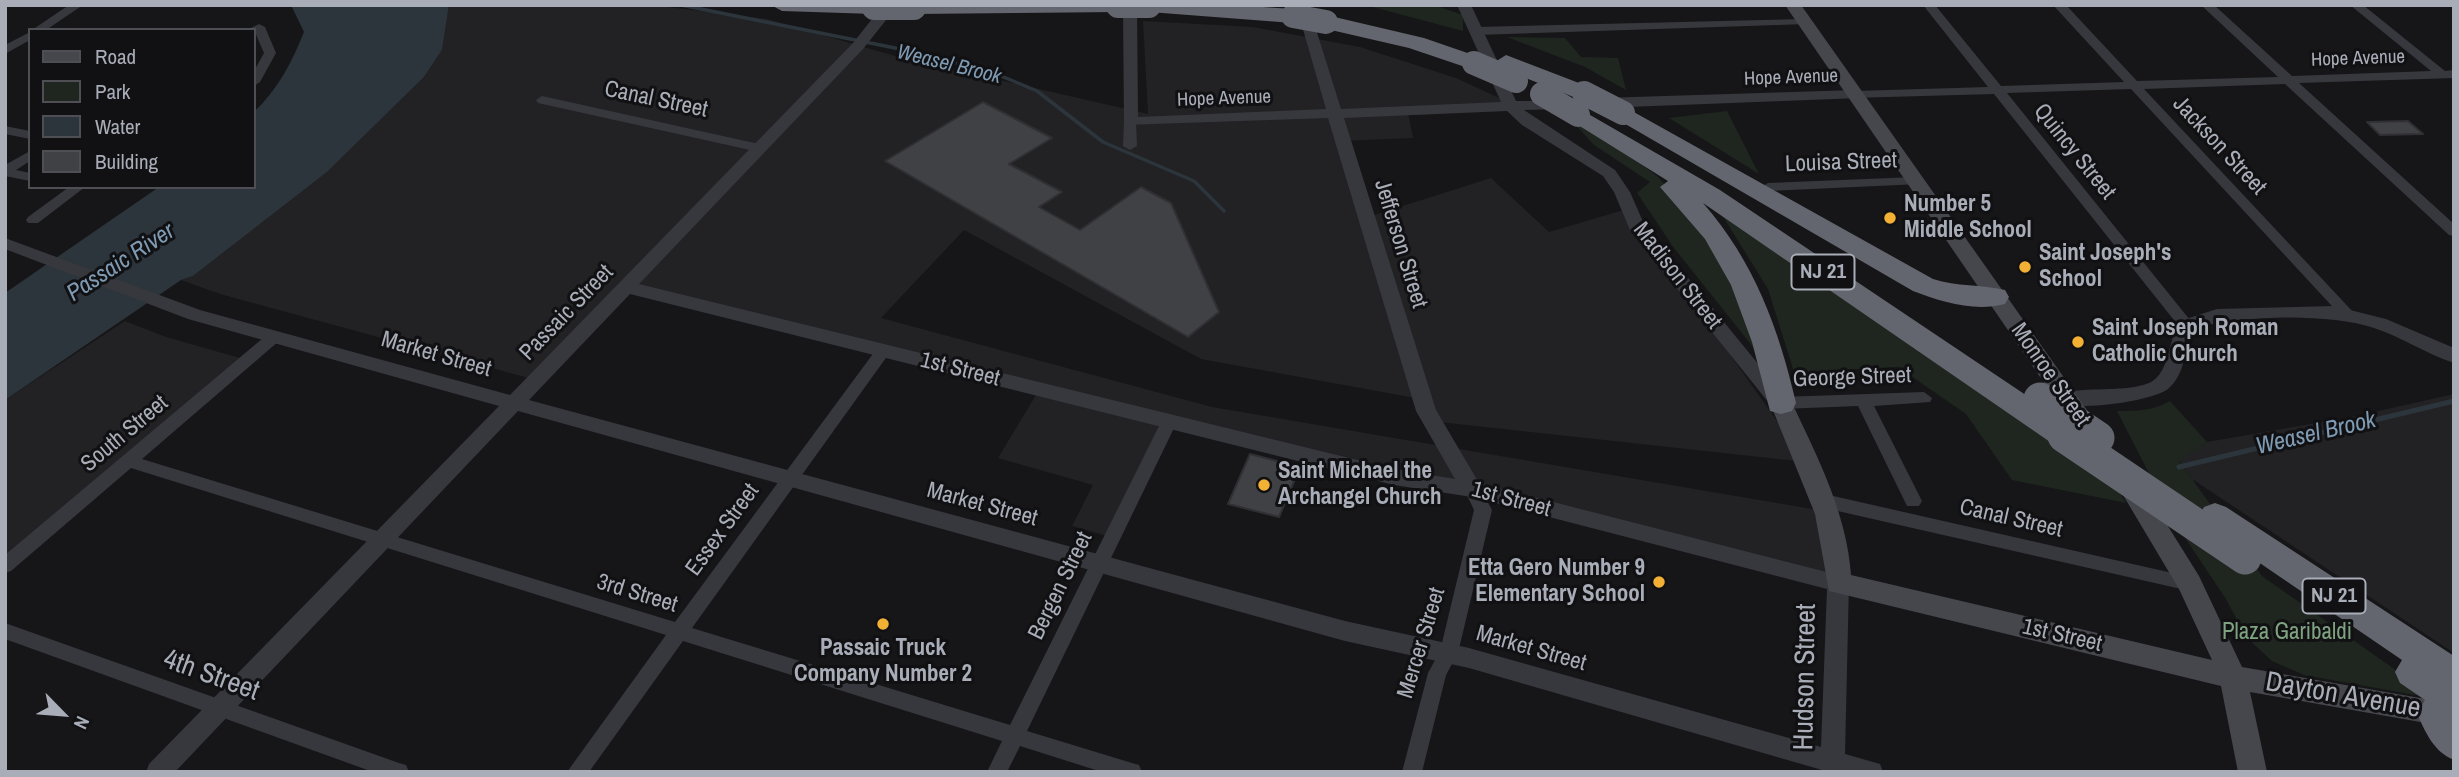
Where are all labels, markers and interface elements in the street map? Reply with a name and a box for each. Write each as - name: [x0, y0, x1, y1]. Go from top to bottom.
- legend: [28, 28, 256, 189]
- water label: Weasel Brook: [894, 40, 1004, 90]
- text: Road: [95, 42, 136, 71]
- street label: Hope Avenue: [2311, 46, 2405, 72]
- street label: Hope Avenue: [1744, 65, 1838, 91]
- street label: Canal Street: [602, 76, 710, 124]
- text: Park: [95, 77, 130, 106]
- street label: Hope Avenue: [1177, 86, 1271, 112]
- street label: Jackson Street: [2166, 91, 2272, 201]
- street label: Quincy Street: [2027, 99, 2121, 205]
- text: Water: [95, 112, 140, 141]
- text: Building: [95, 147, 158, 176]
- street label: Louisa Street: [1784, 147, 1898, 179]
- street label: Jefferson Street: [1367, 176, 1433, 312]
- place label: Number 5 Middle School: [1904, 191, 2032, 245]
- marker: Number 5 Middle School: [1882, 210, 1898, 226]
- street label: Madison Street: [1627, 217, 1727, 335]
- water label: Passaic River: [62, 218, 180, 308]
- place label: Saint Joseph's School: [2039, 240, 2171, 294]
- road number: NJ 21: [1792, 254, 1854, 290]
- street label: Passaic Street: [514, 259, 620, 367]
- marker: Saint Joseph's School: [2017, 259, 2033, 275]
- place label: Saint Joseph Roman Catholic Church: [2092, 315, 2279, 369]
- street label: Monroe Street: [2004, 318, 2096, 432]
- street label: Market Street: [378, 326, 494, 384]
- marker: Saint Joseph Roman Catholic Church: [2070, 334, 2086, 350]
- street label: 1st Street: [917, 347, 1003, 393]
- street label: George Street: [1792, 362, 1912, 394]
- street label: South Street: [76, 390, 174, 478]
- water label: Weasel Brook: [2253, 406, 2379, 462]
- place label: Saint Michael the Archangel Church: [1278, 458, 1441, 512]
- street label: 1st Street: [1468, 476, 1554, 524]
- street label: Market Street: [924, 477, 1040, 533]
- marker: Saint Michael the Archangel Church: [1256, 477, 1272, 493]
- street label: Essex Street: [680, 479, 766, 581]
- street label: Canal Street: [1957, 494, 2065, 544]
- street label: Bergen Street: [1023, 528, 1099, 644]
- place label: Etta Gero Number 9 Elementary School: [1468, 555, 1645, 609]
- street label: 3rd Street: [593, 569, 681, 619]
- marker: Etta Gero Number 9 Elementary School: [1651, 574, 1667, 590]
- road number: NJ 21: [2302, 578, 2366, 614]
- street label: Mercer Street: [1392, 584, 1452, 702]
- street label: Hudson Street: [1788, 603, 1824, 751]
- street label: 1st Street: [2020, 613, 2104, 659]
- marker: Passaic Truck Company Number 2: [875, 616, 891, 632]
- park label: Plaza Garibaldi: [2222, 619, 2352, 647]
- street label: Market Street: [1473, 620, 1589, 678]
- place label: Passaic Truck Company Number 2: [794, 635, 972, 689]
- street label: 4th Street: [158, 643, 264, 709]
- street label: Dayton Avenue: [2263, 666, 2423, 726]
- north arrow: [28, 679, 98, 749]
- text: N: [68, 712, 96, 733]

